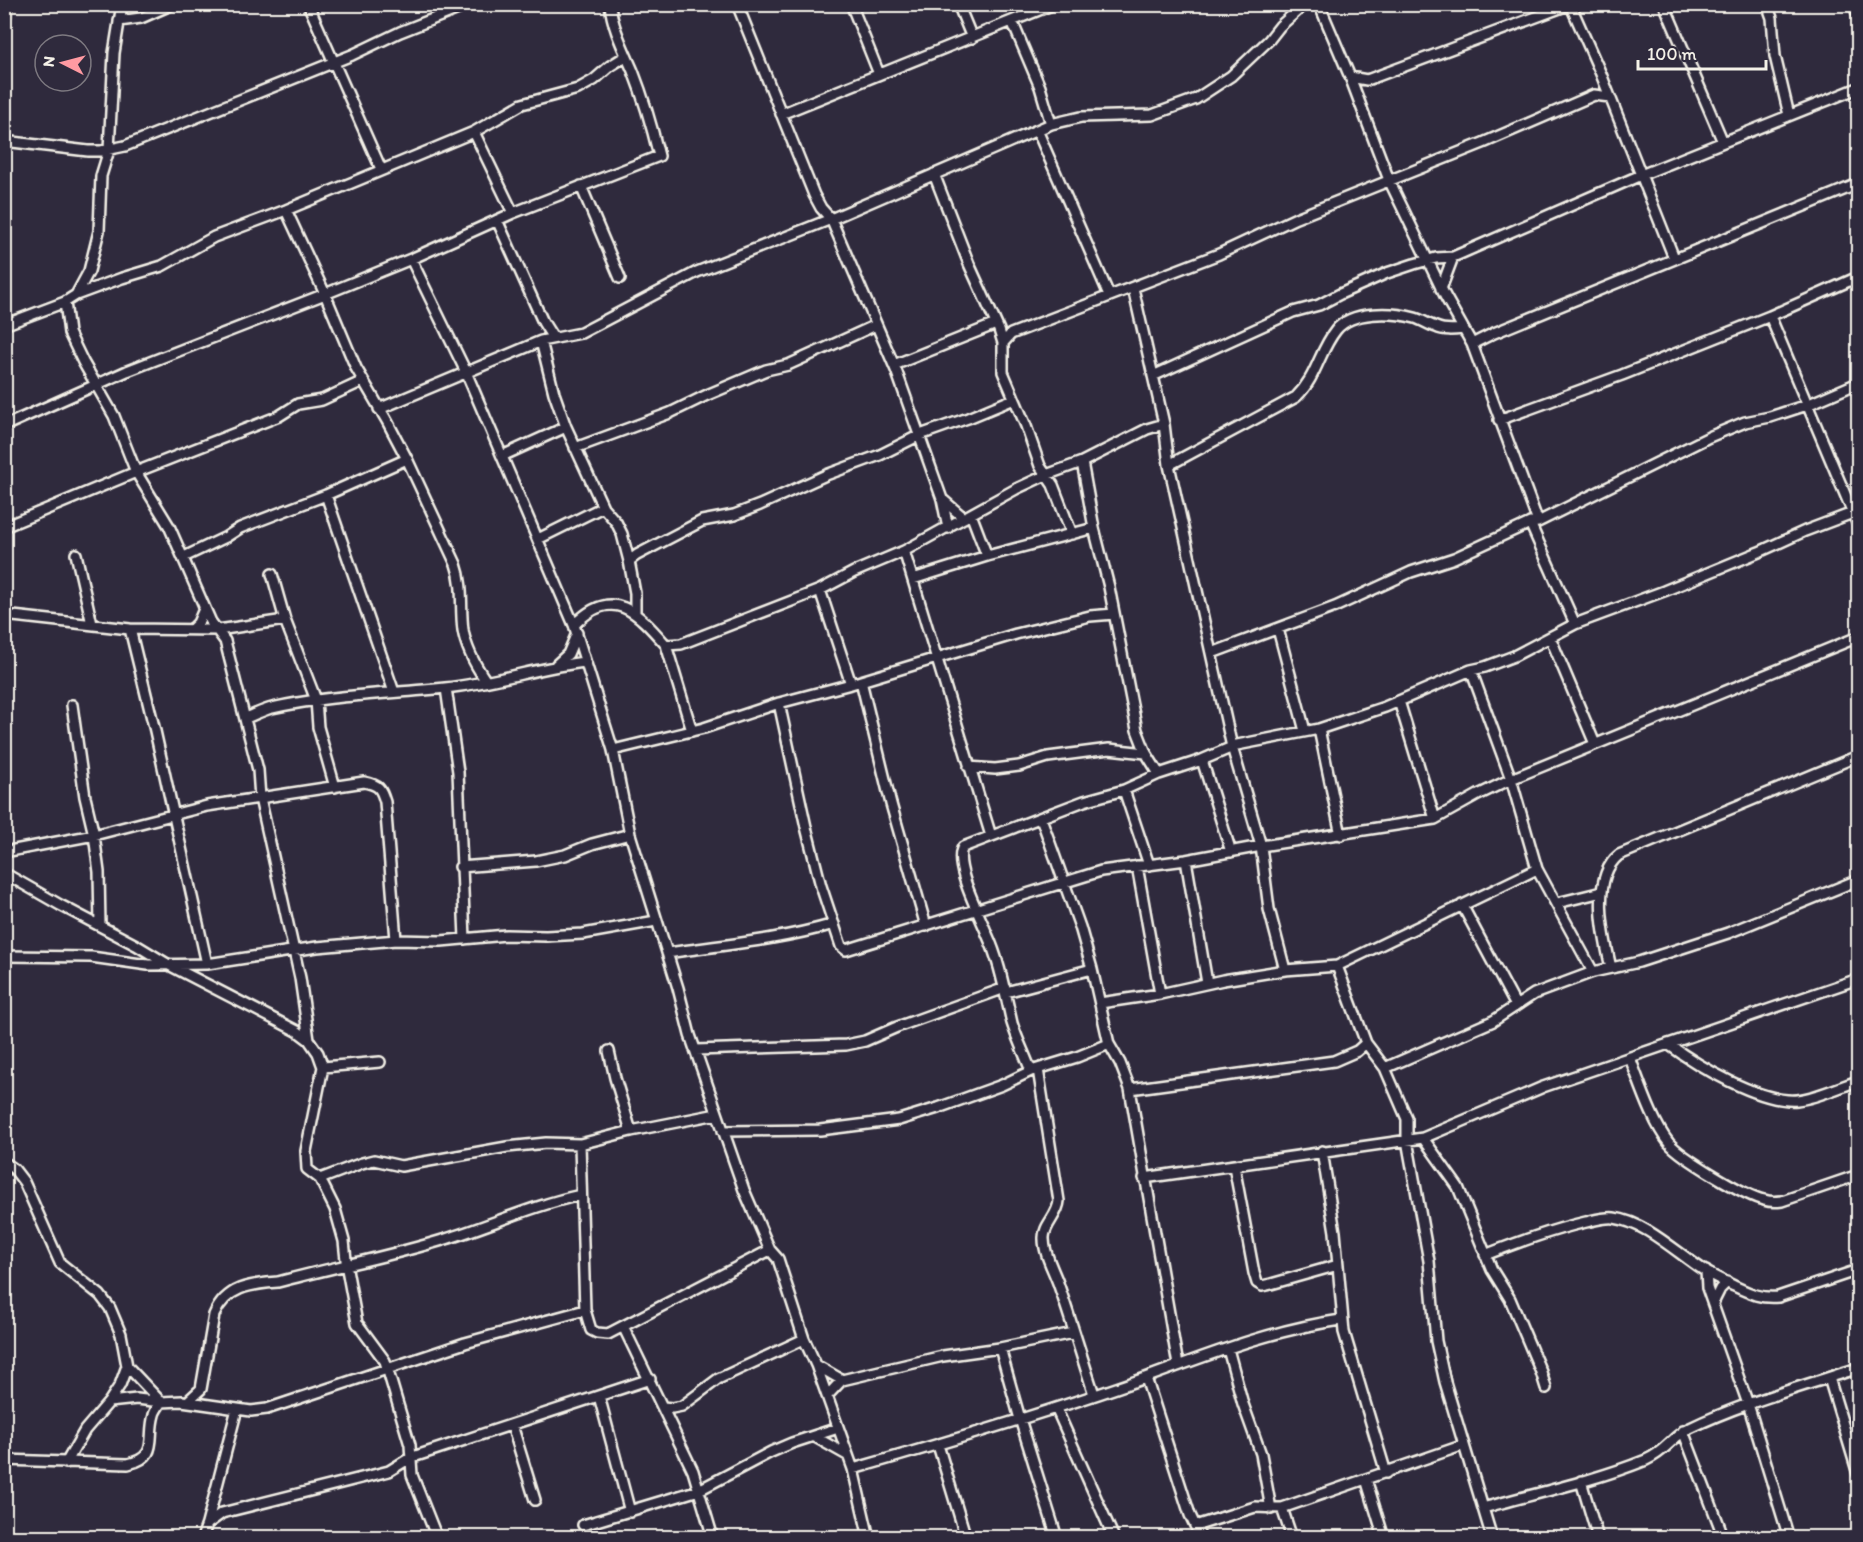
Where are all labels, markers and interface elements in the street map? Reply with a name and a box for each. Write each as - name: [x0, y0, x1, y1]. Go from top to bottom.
- north arrow: [33, 33, 93, 93]
- scale bar: [1638, 33, 1766, 71]
- text: 100 m: [1647, 43, 1697, 65]
- text: N: [39, 55, 59, 68]

